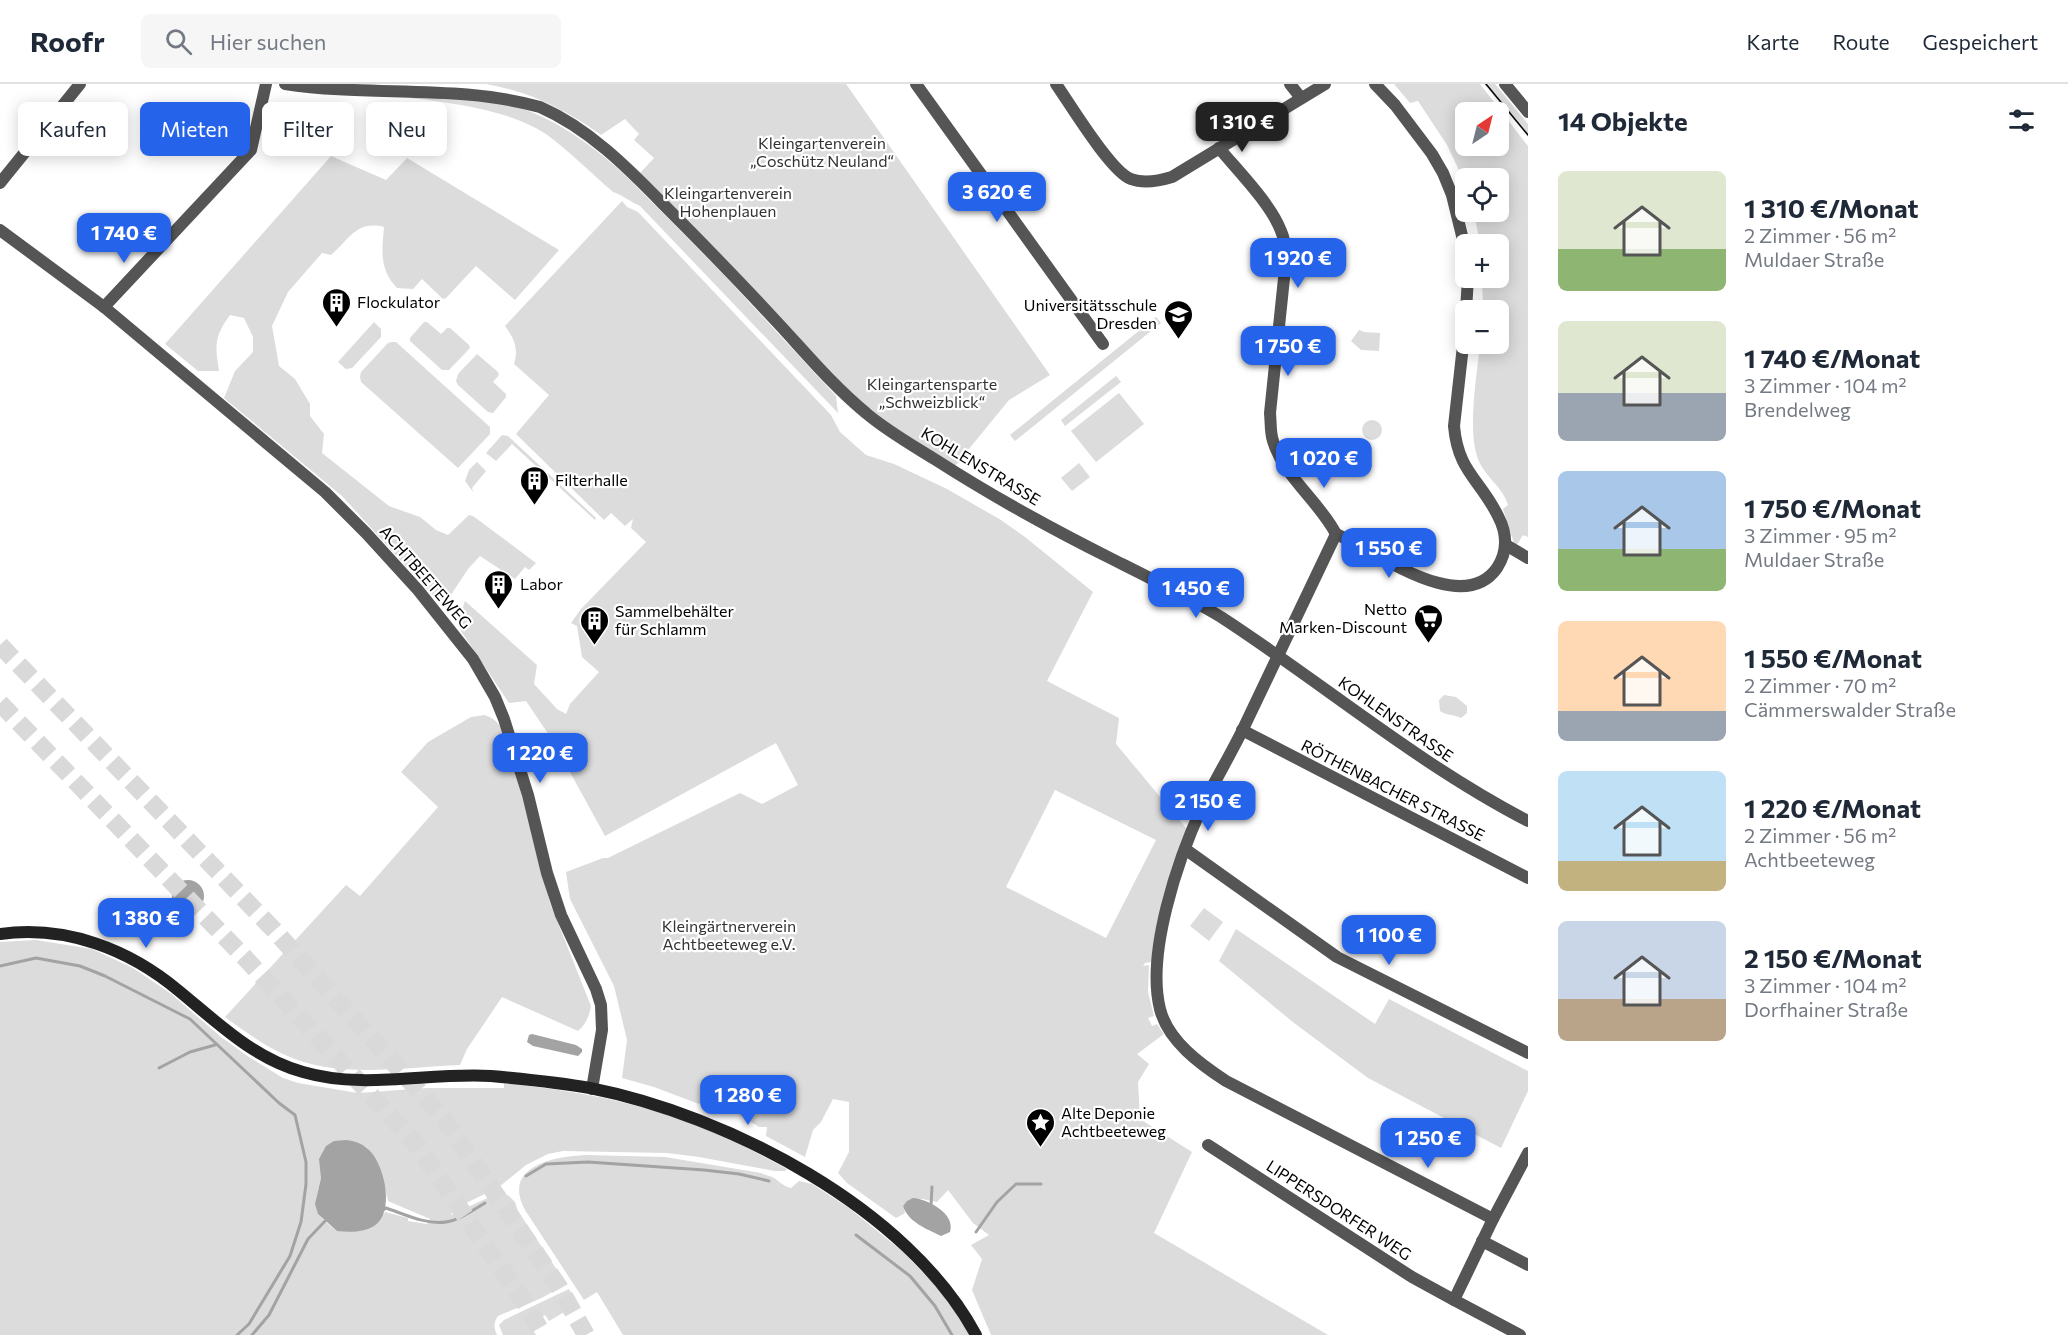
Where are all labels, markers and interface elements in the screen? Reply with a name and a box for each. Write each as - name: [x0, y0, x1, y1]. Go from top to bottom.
- search box: [141, 14, 561, 68]
- text: Roofr: [30, 24, 105, 58]
- icon: search: [162, 25, 195, 58]
- text: Hier suchen: [210, 28, 326, 55]
- text: Karte: [1746, 29, 1799, 54]
- text: Route: [1832, 29, 1890, 54]
- text: Gespeichert: [1923, 29, 2038, 54]
- chip: Kaufen: [18, 102, 128, 156]
- chip: Mieten: [140, 102, 250, 156]
- chip: Filter: [262, 102, 354, 156]
- chip: Neu: [366, 102, 447, 156]
- pin: 1 310 €: [1187, 102, 1297, 153]
- north arrow: [1455, 102, 1509, 156]
- map controls: [1455, 102, 1509, 354]
- icon: filters: [2005, 104, 2038, 137]
- text: 14 Objekte: [1558, 105, 1688, 136]
- text: 1 310 €: [1210, 109, 1274, 133]
- park label: Kleingartenverein „Coschütz Neuland“: [750, 133, 894, 170]
- button: locate: [1455, 168, 1509, 222]
- pin: 3 620 €: [942, 172, 1052, 223]
- text: 3 620 €: [962, 179, 1032, 203]
- park label: Kleingartenverein Hohenplauen: [664, 183, 792, 220]
- text: 1 310 €/Monat: [1744, 192, 1919, 223]
- icon: home: [1606, 195, 1678, 267]
- pin: 1 740 €: [69, 213, 179, 264]
- text: 1 740 €: [91, 220, 157, 244]
- text: 2 Zimmer · 56 m²: [1744, 223, 1896, 247]
- button: +: [1455, 234, 1509, 288]
- pin: 1 920 €: [1243, 238, 1353, 289]
- text: 1 920 €: [1264, 245, 1332, 269]
- text: Muldaer Straße: [1744, 247, 1884, 271]
- building icon: Flockulator: [320, 286, 352, 328]
- place label: Flockulator: [357, 292, 441, 311]
- place label: Universitätsschule Dresden: [1024, 295, 1157, 332]
- school or university icon: Universitätsschule Dresden: [1162, 298, 1194, 340]
- button: −: [1455, 300, 1509, 354]
- pin: 1 750 €: [1233, 326, 1343, 377]
- text: 1 750 €: [1255, 333, 1321, 357]
- text: 1 740 €/Monat: [1744, 342, 1920, 373]
- icon: home: [1606, 345, 1678, 417]
- text: 3 Zimmer · 104 m²: [1744, 373, 1907, 397]
- park label: Kleingartensparte „Schweizblick“: [867, 374, 997, 411]
- text: Brendelweg: [1744, 397, 1851, 421]
- street label: KOHLENSTRASSE: [918, 423, 1044, 509]
- pin: 1 020 €: [1269, 438, 1379, 489]
- text: 1 020 €: [1290, 445, 1358, 469]
- building icon: Filterhalle: [518, 464, 550, 506]
- place label: Filterhalle: [555, 470, 628, 489]
- text: 1 750 €/Monat: [1744, 492, 1921, 523]
- icon: home: [1606, 495, 1678, 567]
- street label: ACHTBEETEWEG: [376, 521, 476, 632]
- text: 3 Zimmer · 95 m²: [1744, 523, 1897, 547]
- pin: 1 550 €: [1334, 528, 1444, 579]
- text: 1 550 €: [1355, 535, 1423, 559]
- text: Muldaer Straße: [1744, 547, 1884, 571]
- building icon: Labor: [483, 568, 515, 610]
- pin: 1 450 €: [1141, 568, 1251, 619]
- place label: Labor: [520, 574, 564, 593]
- text: 1 450 €: [1162, 575, 1230, 599]
- place label: Netto Marken-Discount: [1279, 599, 1407, 636]
- place label: Sammelbehälter für Schlamm: [615, 601, 734, 638]
- supermarket icon: Netto Marken-Discount: [1412, 602, 1444, 644]
- building icon: Sammelbehälter für Schlamm: [578, 604, 610, 646]
- text: 1 550 €/Monat: [1744, 642, 1922, 673]
- icon: home: [1606, 645, 1678, 717]
- street label: KOHLENSTRASSE: [1335, 672, 1457, 765]
- text: 2 Zimmer · 70 m²: [1744, 673, 1896, 697]
- text: Cämmerswalder Straße: [1744, 697, 1956, 721]
- pin: 1 220 €: [485, 733, 595, 784]
- street label: RÖTHENBACHER STRASSE: [1298, 735, 1488, 844]
- text: 1 220 €: [507, 740, 573, 764]
- pin: 2 150 €: [1153, 781, 1263, 832]
- text: 2 150 €: [1174, 788, 1242, 812]
- text: 1 220 €/Monat: [1744, 792, 1921, 823]
- icon: home: [1606, 795, 1678, 867]
- text: 2 Zimmer · 56 m²: [1744, 823, 1896, 847]
- text: Achtbeeteweg: [1744, 847, 1875, 871]
- pin: 1 380 €: [91, 898, 201, 949]
- text: 1 380 €: [112, 905, 180, 929]
- pin: 1 100 €: [1334, 915, 1444, 966]
- park label: Kleingärtnerverein Achtbeeteweg e.V.: [662, 916, 796, 953]
- text: 1 100 €: [1356, 922, 1422, 946]
- text: 2 150 €/Monat: [1744, 942, 1922, 973]
- icon: home: [1606, 945, 1678, 1017]
- text: 3 Zimmer · 104 m²: [1744, 973, 1907, 997]
- text: Dorfhainer Straße: [1744, 997, 1908, 1021]
- pin: 1 280 €: [693, 1075, 803, 1126]
- text: 1 280 €: [714, 1082, 782, 1106]
- place label: Alte Deponie Achtbeeteweg: [1061, 1103, 1166, 1140]
- place icon: Alte Deponie Achtbeeteweg: [1024, 1106, 1056, 1148]
- pin: 1 250 €: [1373, 1118, 1483, 1169]
- text: 1 250 €: [1394, 1125, 1462, 1149]
- street label: LIPPERSDORFER WEG: [1263, 1156, 1415, 1264]

